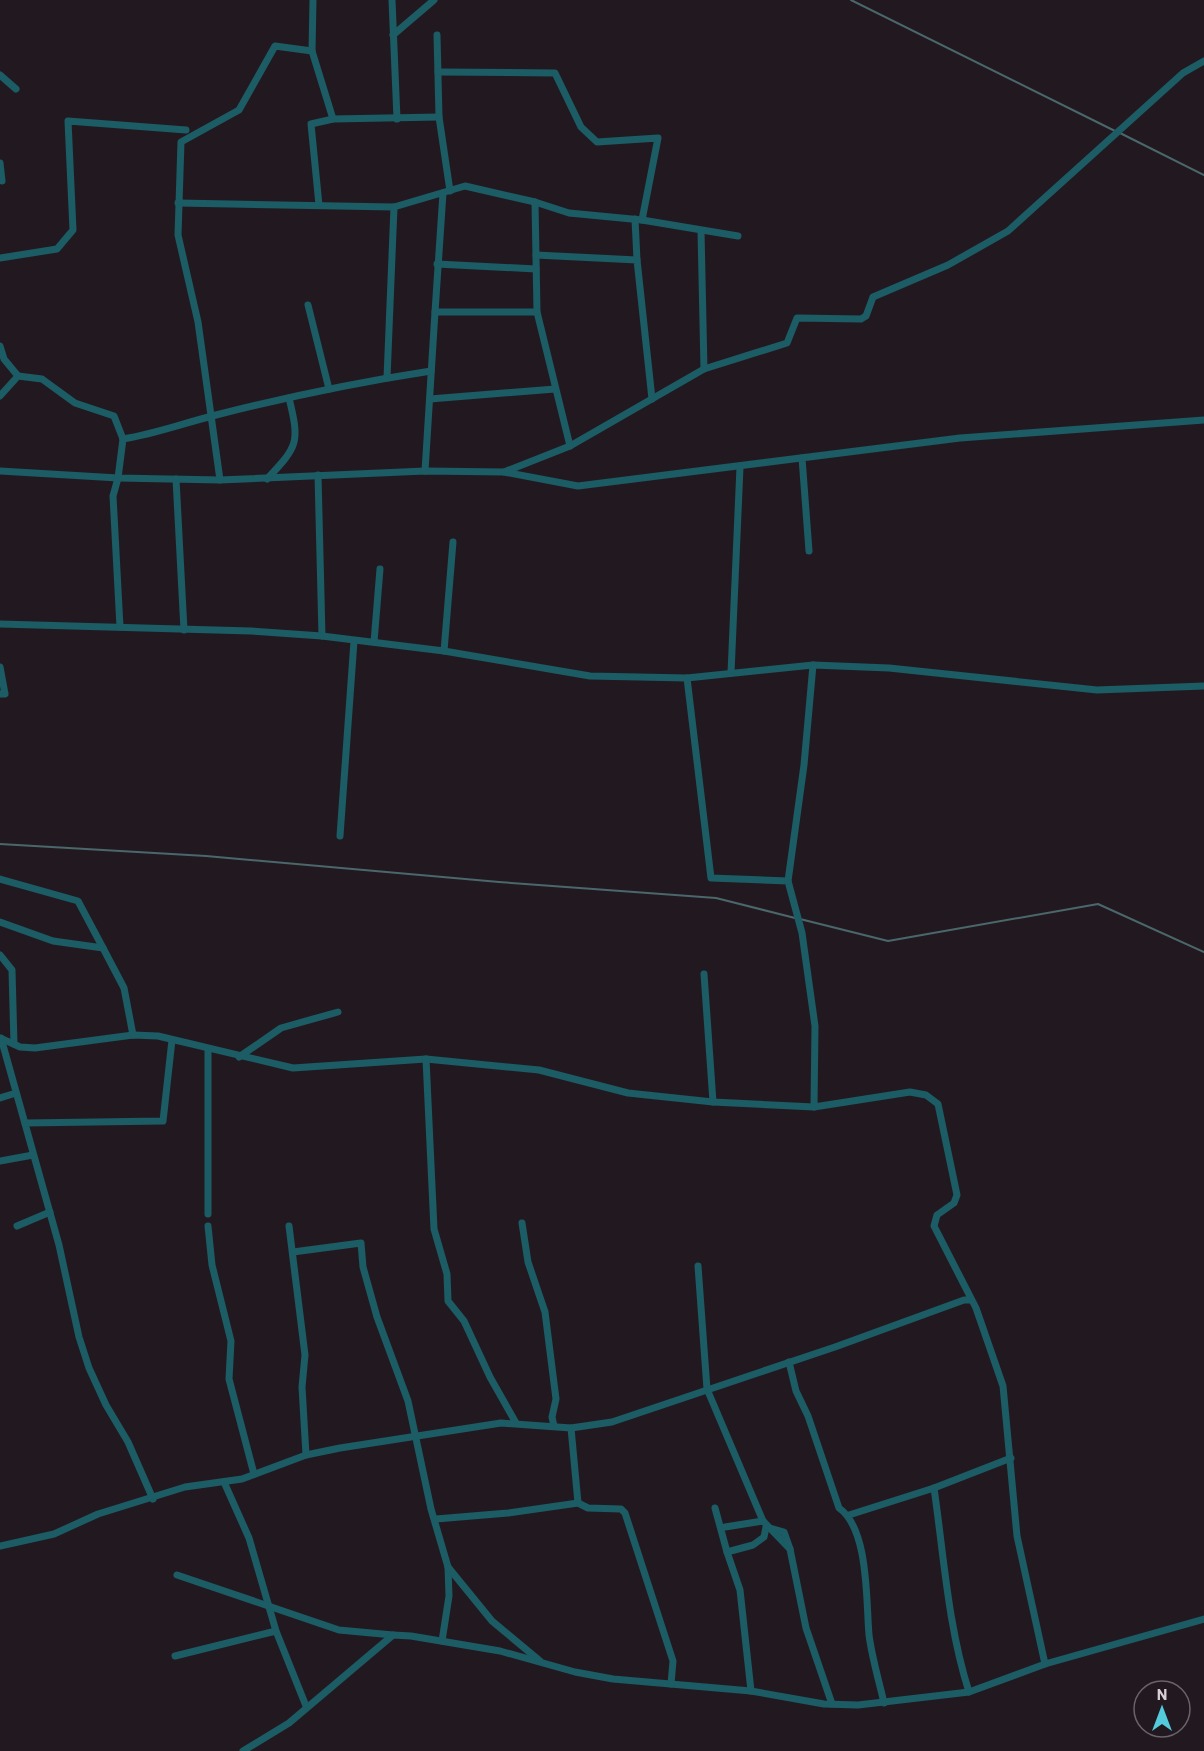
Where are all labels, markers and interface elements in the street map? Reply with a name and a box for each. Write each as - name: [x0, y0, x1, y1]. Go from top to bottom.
- north arrow: [1132, 1679, 1192, 1739]
- text: N: [1157, 1684, 1167, 1703]

